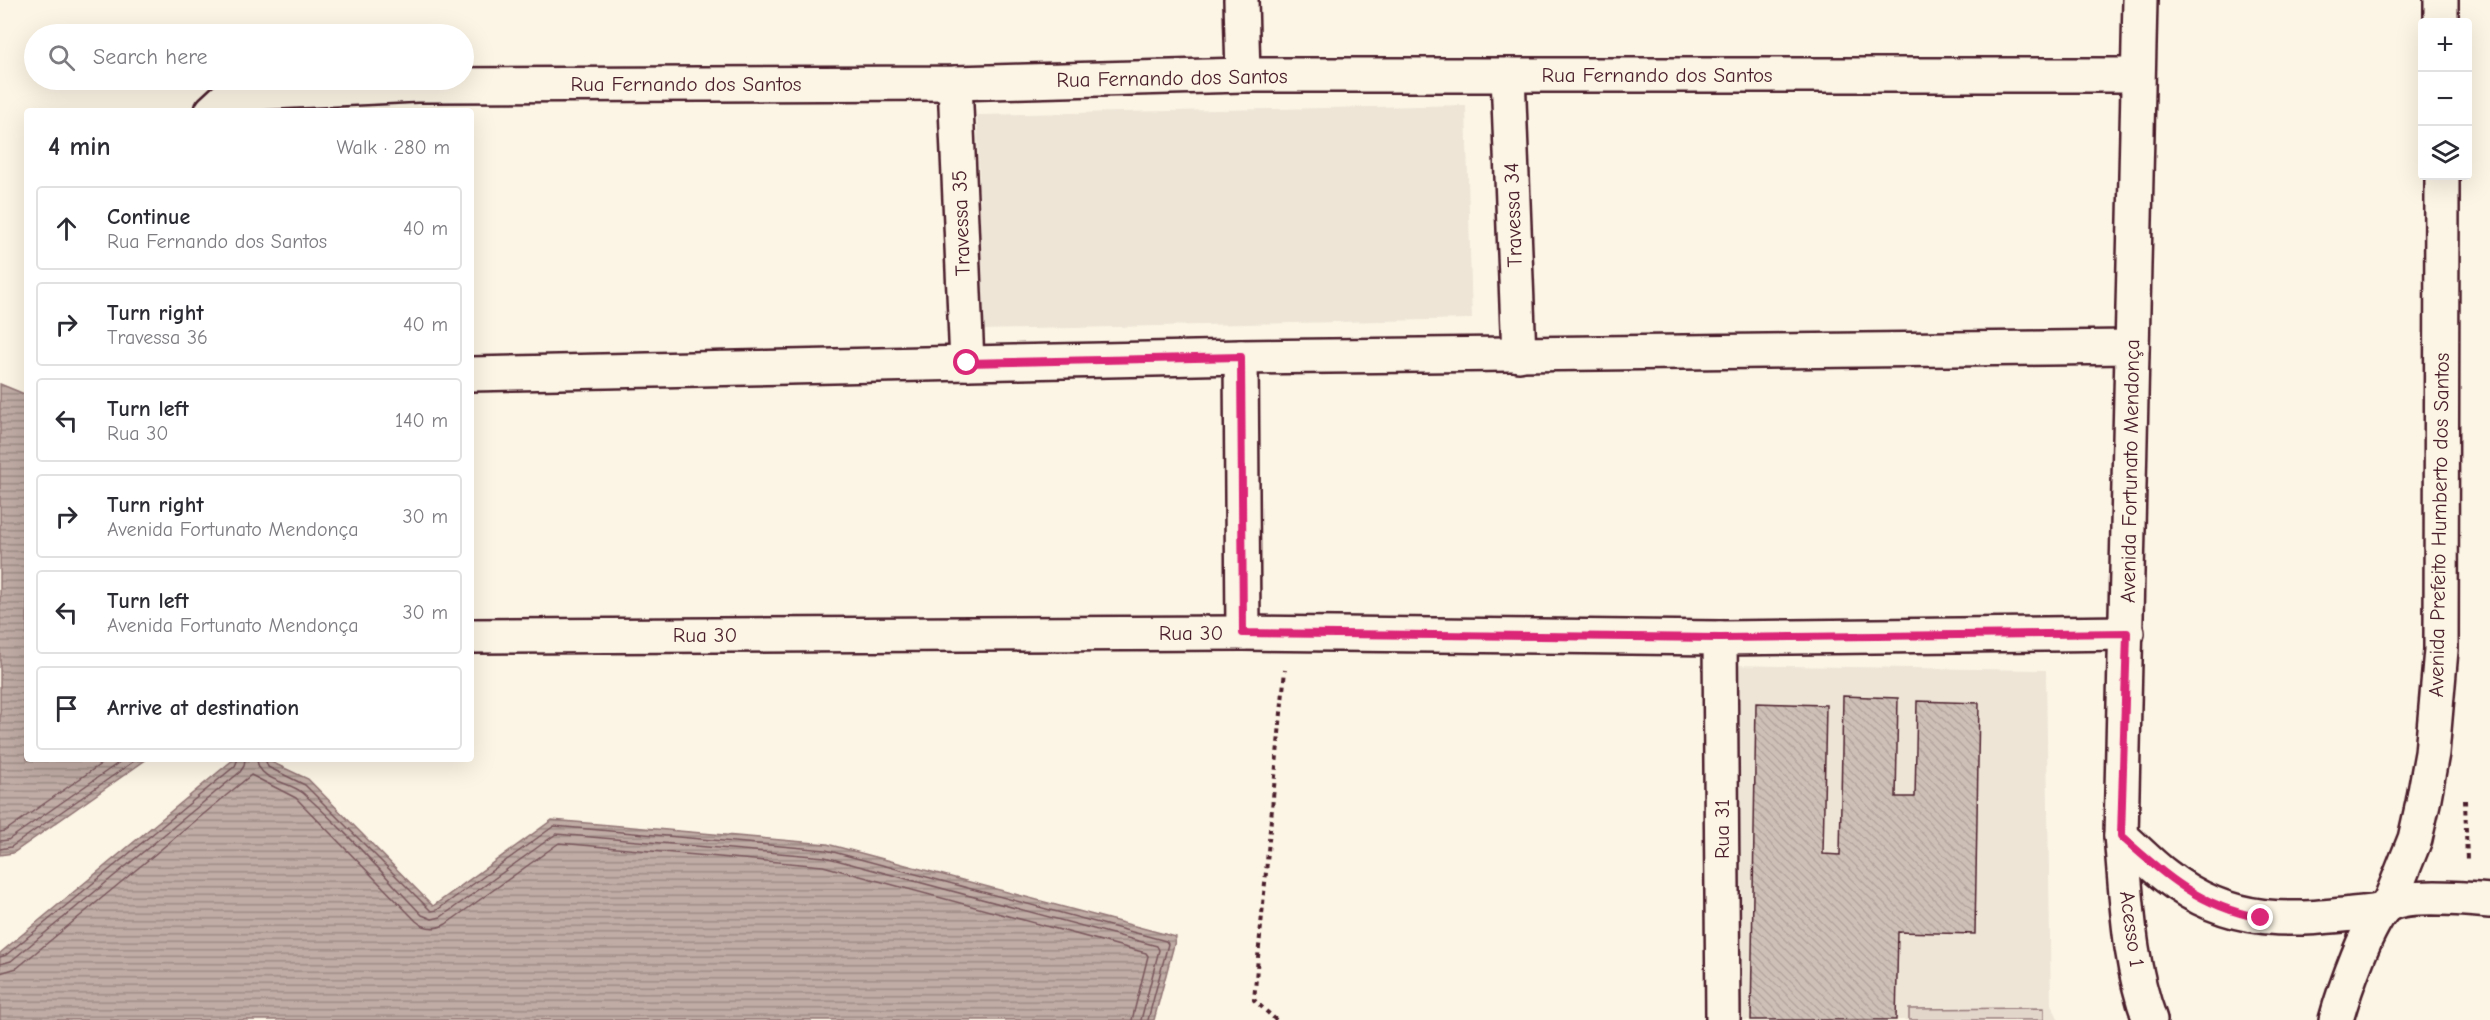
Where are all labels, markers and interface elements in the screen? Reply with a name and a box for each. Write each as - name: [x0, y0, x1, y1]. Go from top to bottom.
- map controls: [2418, 18, 2472, 180]
- button: +: [2418, 18, 2472, 72]
- search box: [24, 24, 474, 90]
- icon: search: [45, 41, 78, 74]
- text: Search here: [93, 44, 208, 70]
- street label: Rua Fernando dos Santos: [1541, 63, 1773, 87]
- street label: Rua Fernando dos Santos: [1056, 64, 1288, 92]
- street label: Rua Fernando dos Santos: [570, 72, 802, 96]
- button: −: [2418, 72, 2472, 126]
- button: layers: [2418, 126, 2472, 180]
- text: 4 min: [48, 132, 111, 162]
- text: Walk · 280 m: [337, 136, 450, 159]
- street label: Travessa 34: [1499, 162, 1527, 268]
- street label: Travessa 35: [947, 170, 975, 276]
- text: Continue: [107, 204, 190, 230]
- icon: ahead: [50, 212, 83, 245]
- text: 40 m: [403, 217, 448, 240]
- text: Rua Fernando dos Santos: [107, 230, 327, 253]
- text: Turn right: [107, 300, 204, 326]
- icon: right: [50, 308, 83, 341]
- text: 40 m: [403, 313, 448, 336]
- text: Travessa 36: [107, 326, 208, 349]
- street label: Avenida Fortunato Mendonça: [2116, 339, 2144, 603]
- route start: [953, 349, 979, 375]
- street label: Avenida Prefeito Humberto dos Santos: [2424, 352, 2454, 698]
- text: Turn left: [107, 396, 189, 422]
- icon: left: [50, 404, 83, 437]
- text: 140 m: [395, 409, 448, 432]
- text: Rua 30: [107, 422, 168, 445]
- text: Turn right: [107, 492, 204, 518]
- icon: right: [50, 500, 83, 533]
- text: 30 m: [402, 505, 448, 528]
- text: Avenida Fortunato Mendonça: [107, 518, 358, 541]
- text: Turn left: [107, 588, 189, 614]
- icon: left: [50, 596, 83, 629]
- text: 30 m: [402, 601, 448, 624]
- text: Avenida Fortunato Mendonça: [107, 614, 358, 637]
- street label: Rua 30: [1159, 621, 1223, 645]
- street label: Rua 30: [673, 623, 737, 647]
- icon: arrive: [50, 692, 83, 725]
- text: Arrive at destination: [107, 695, 299, 721]
- street label: Rua 31: [1710, 799, 1734, 859]
- street label: Acesso 1: [2115, 889, 2149, 969]
- route end: [2247, 904, 2273, 930]

